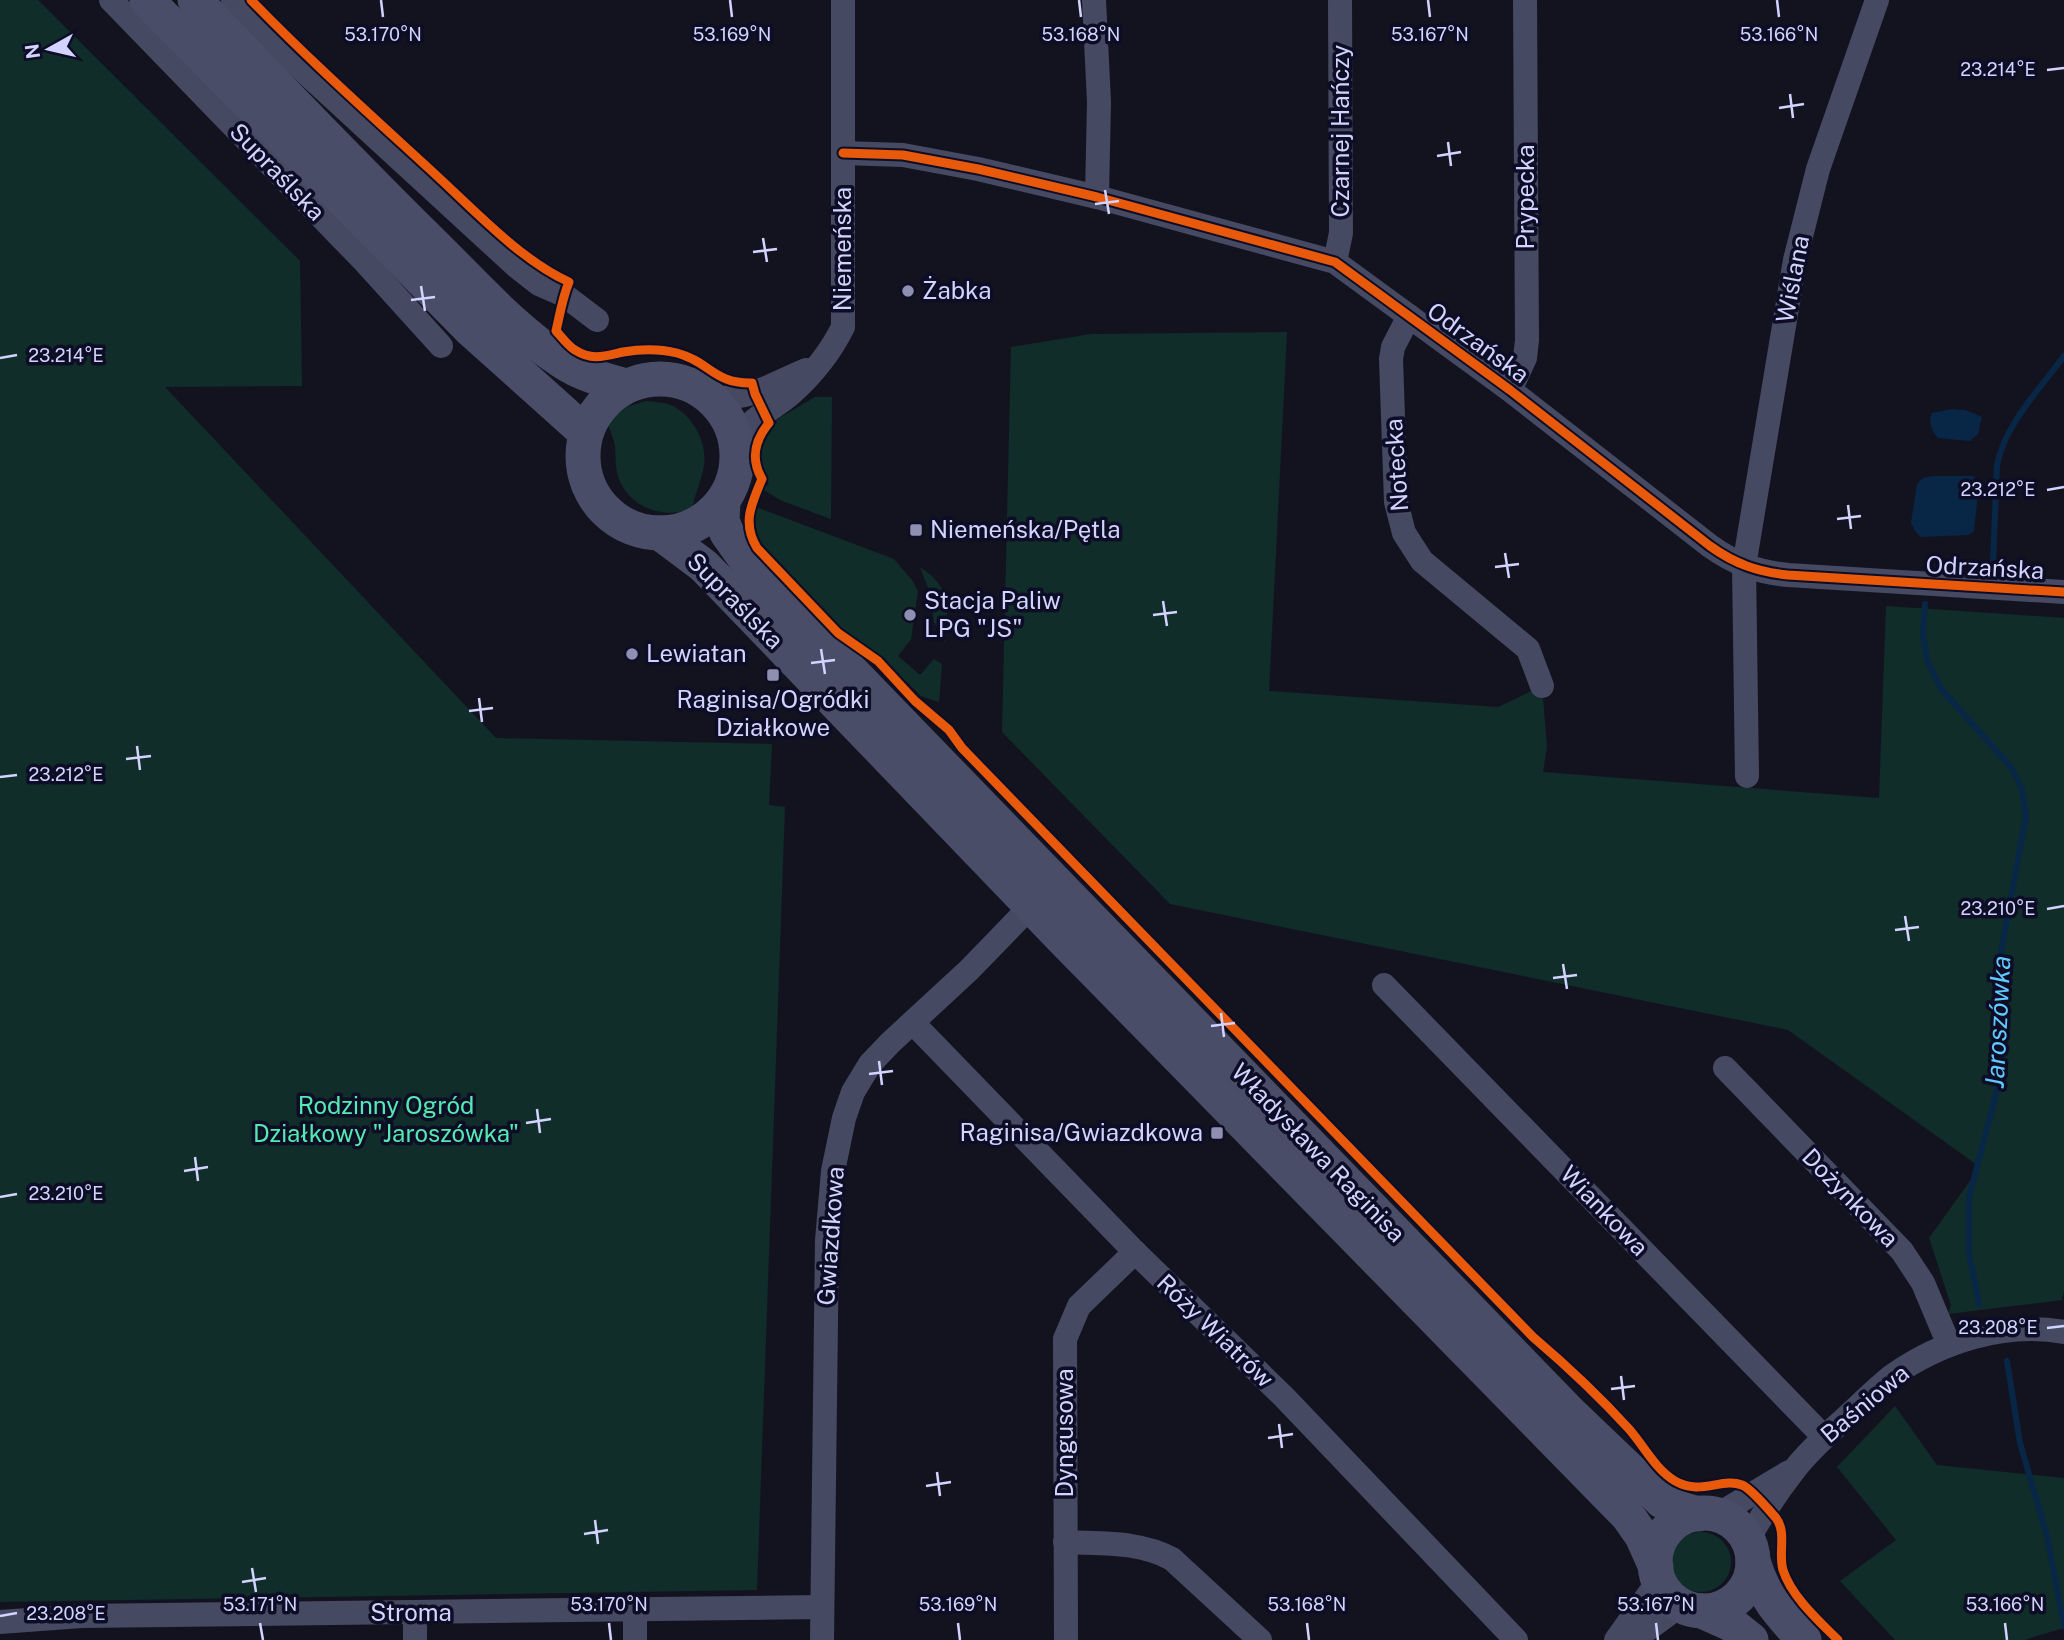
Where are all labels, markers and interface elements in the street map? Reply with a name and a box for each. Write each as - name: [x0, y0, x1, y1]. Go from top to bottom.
- north arrow: [14, 14, 84, 84]
- text: 53.170°N: [344, 24, 422, 45]
- text: 53.169°N: [693, 24, 771, 45]
- text: 53.168°N: [1042, 24, 1120, 45]
- text: 53.167°N: [1391, 24, 1469, 45]
- text: 53.166°N: [1740, 24, 1818, 45]
- text: N: [20, 42, 44, 60]
- street label: Czarnej Hańczy: [1326, 44, 1354, 217]
- text: 23.214°E: [1960, 59, 2036, 80]
- street label: Supraślska: [225, 117, 331, 226]
- street label: Prypecka: [1511, 144, 1539, 250]
- street label: Niemeńska: [828, 187, 856, 311]
- street label: Wiślana: [1770, 233, 1814, 325]
- place label: Żabka: [922, 276, 991, 304]
- marker: Żabka: [900, 283, 916, 299]
- street label: Odrzańska: [1422, 296, 1535, 388]
- text: 23.214°E: [28, 345, 104, 366]
- street label: Notecka: [1379, 418, 1413, 512]
- text: 23.212°E: [1961, 479, 2035, 500]
- place label: Niemeńska/Pętla: [930, 515, 1121, 543]
- marker: Niemeńska/Pętla: [908, 522, 924, 538]
- street label: Supraślska: [682, 546, 790, 654]
- street label: Odrzańska: [1925, 550, 2045, 584]
- place label: Stacja Paliw LPG "JS": [924, 586, 1061, 642]
- marker: Stacja Paliw LPG "JS": [902, 607, 918, 623]
- place label: Lewiatan: [646, 639, 747, 667]
- marker: Lewiatan: [624, 646, 640, 662]
- marker: Raginisa/Ogródki Działkowe: [765, 667, 781, 683]
- place label: Raginisa/Ogródki Działkowe: [676, 685, 870, 741]
- text: 23.212°E: [29, 764, 103, 785]
- text: 23.210°E: [1960, 898, 2036, 919]
- water label: Jaroszówka: [1979, 955, 2016, 1089]
- street label: Władysława Raginisa: [1226, 1057, 1411, 1247]
- park label: Rodzinny Ogród Działkowy "Jaroszówka": [253, 1091, 519, 1147]
- place label: Raginisa/Gwiazdkowa: [960, 1118, 1203, 1146]
- marker: Raginisa/Gwiazdkowa: [1209, 1125, 1225, 1141]
- street label: Dożynkowa: [1797, 1142, 1905, 1252]
- street label: Wiankowa: [1555, 1160, 1654, 1261]
- street label: Gwiazdkowa: [811, 1165, 849, 1306]
- text: 23.210°E: [28, 1183, 104, 1204]
- street label: Róży Wiatrów: [1152, 1268, 1280, 1393]
- text: 23.208°E: [1958, 1317, 2038, 1338]
- street label: Baśniowa: [1815, 1358, 1914, 1448]
- street label: Dyngusowa: [1050, 1368, 1078, 1498]
- text: 53.171°N: [223, 1594, 297, 1615]
- text: 53.170°N: [570, 1594, 648, 1615]
- text: 53.169°N: [919, 1594, 997, 1615]
- text: 53.168°N: [1268, 1594, 1346, 1615]
- text: 53.167°N: [1617, 1594, 1695, 1615]
- text: 53.166°N: [1966, 1594, 2044, 1615]
- street label: Stroma: [370, 1598, 452, 1626]
- text: 23.208°E: [26, 1603, 106, 1624]

